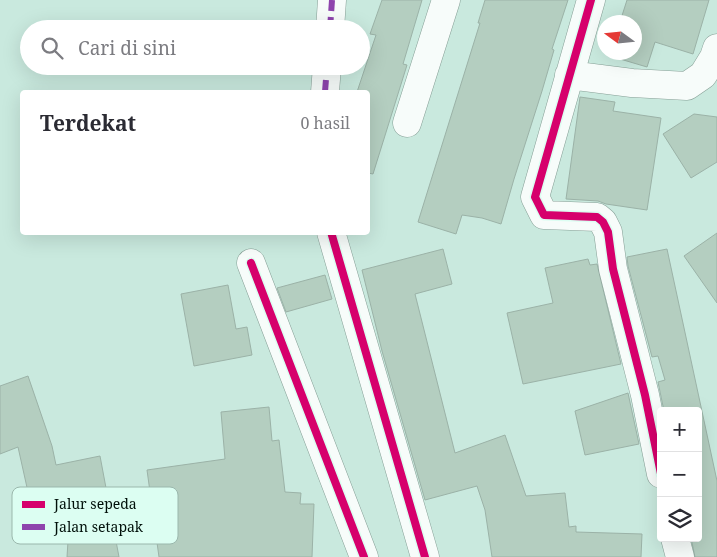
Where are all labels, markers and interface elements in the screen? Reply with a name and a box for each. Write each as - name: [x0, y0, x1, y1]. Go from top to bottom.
- north arrow: [597, 15, 642, 60]
- search box: [20, 20, 370, 75]
- icon: search: [38, 34, 66, 62]
- text: Cari di sini: [78, 35, 176, 61]
- text: Terdekat: [40, 109, 136, 137]
- text: 0 hasil: [300, 112, 350, 134]
- map controls: [657, 407, 702, 542]
- button: +: [657, 407, 702, 452]
- button: −: [657, 452, 702, 497]
- legend: [12, 487, 178, 544]
- text: Jalur sepeda: [53, 494, 137, 513]
- button: layers: [657, 497, 702, 542]
- text: Jalan setapak: [53, 517, 144, 536]

